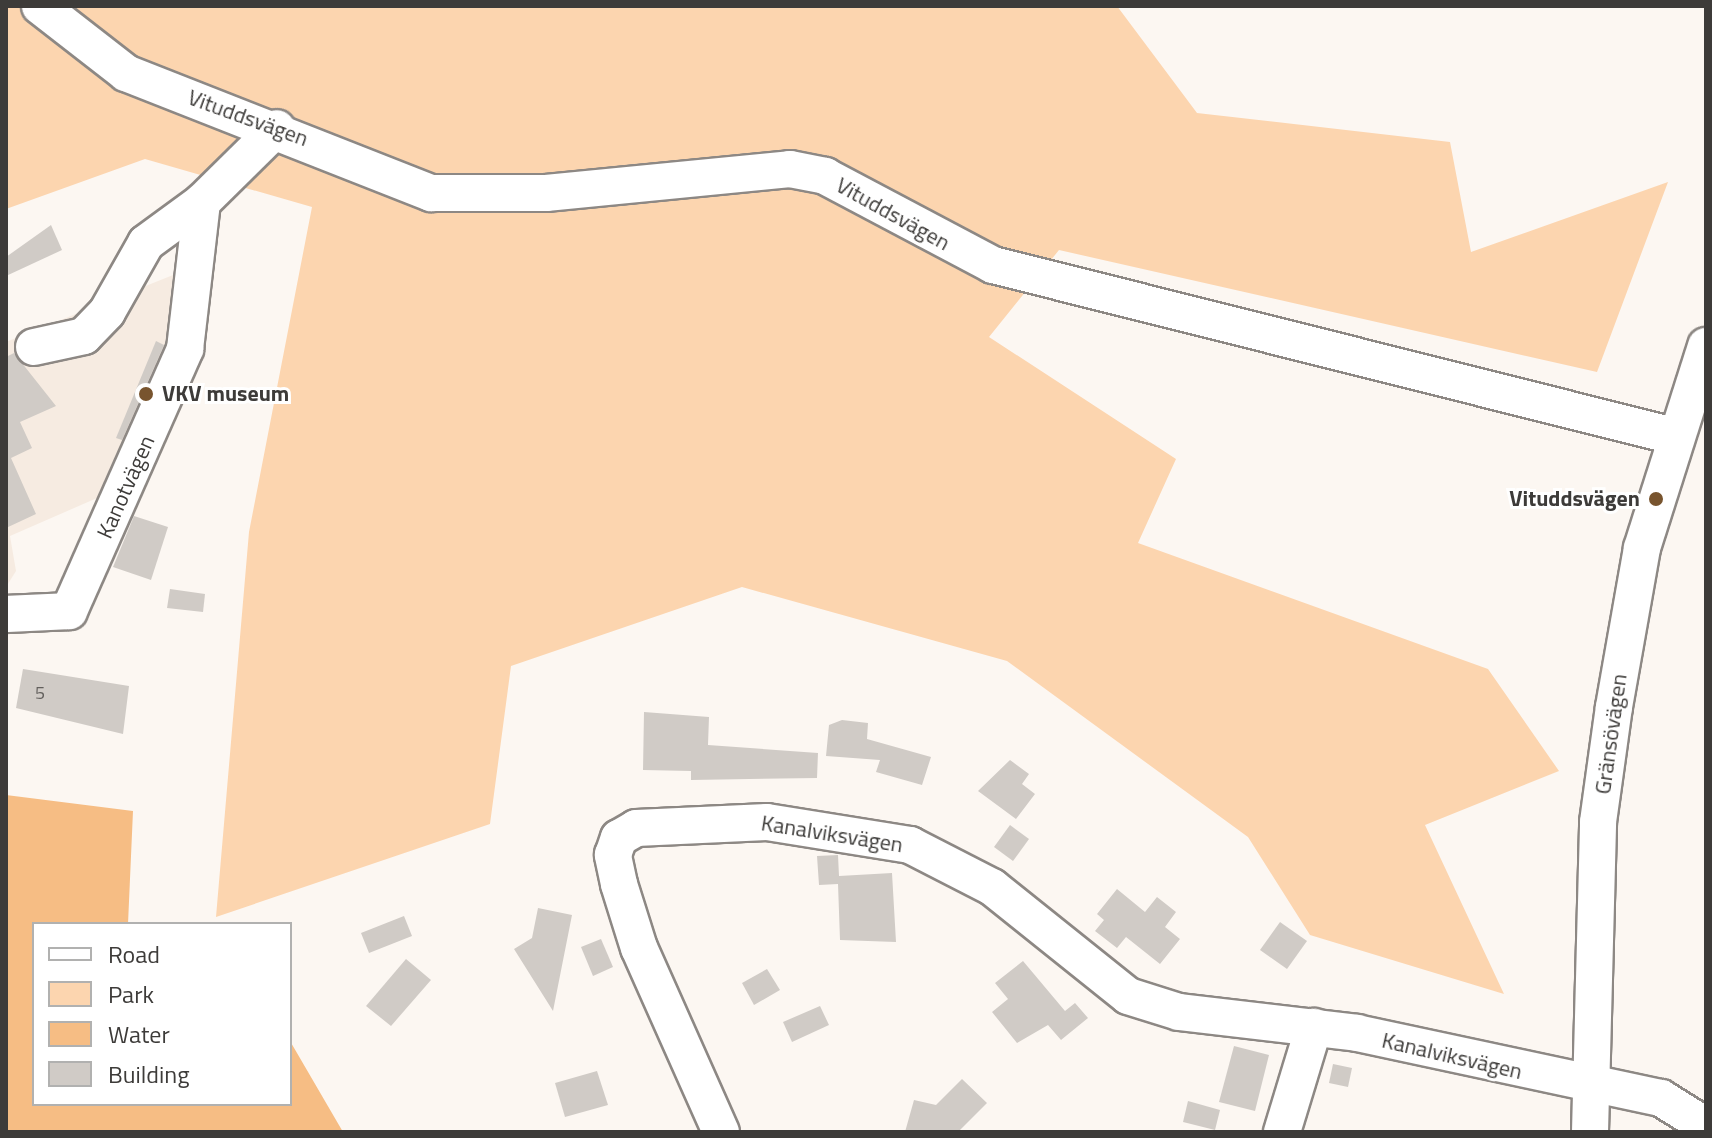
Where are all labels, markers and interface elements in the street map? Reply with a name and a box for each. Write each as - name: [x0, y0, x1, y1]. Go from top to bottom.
- street label: Vituddsvägen: [184, 84, 312, 152]
- street label: Vituddsvägen: [831, 172, 955, 256]
- place label: VKV museum: [162, 381, 289, 407]
- marker: VKV museum: [137, 385, 155, 403]
- street label: Kanotvägen: [92, 431, 160, 543]
- place label: Vituddsvägen: [1509, 486, 1640, 512]
- marker: Vituddsvägen: [1647, 490, 1665, 508]
- street label: Gränsövägen: [1589, 672, 1633, 796]
- house number: 5: [35, 682, 45, 704]
- street label: Kanalviksvägen: [759, 810, 905, 858]
- legend: [32, 922, 292, 1106]
- text: Road: [108, 936, 160, 972]
- text: Park: [108, 976, 154, 1012]
- text: Water: [108, 1016, 170, 1052]
- street label: Kanalviksvägen: [1379, 1027, 1525, 1085]
- text: Building: [108, 1056, 190, 1092]

